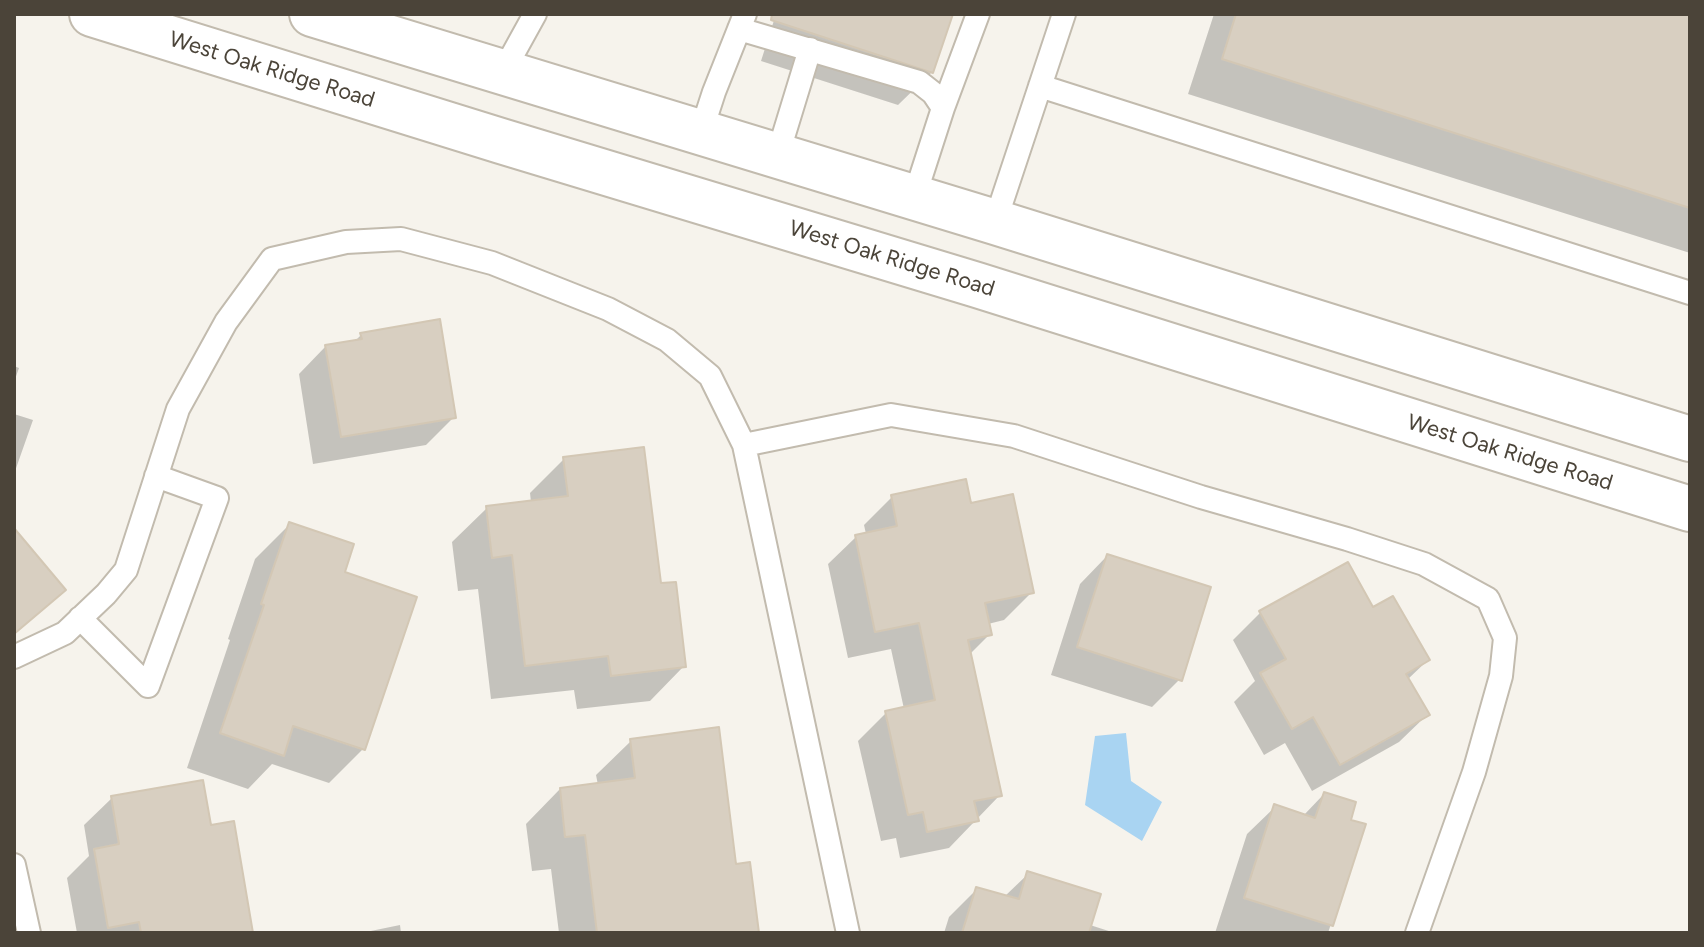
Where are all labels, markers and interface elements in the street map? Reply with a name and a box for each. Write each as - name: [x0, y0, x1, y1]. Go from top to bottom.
- street label: West Oak Ridge Road: [166, 26, 378, 114]
- street label: West Oak Ridge Road: [786, 215, 998, 303]
- street label: West Oak Ridge Road: [1404, 409, 1616, 497]

